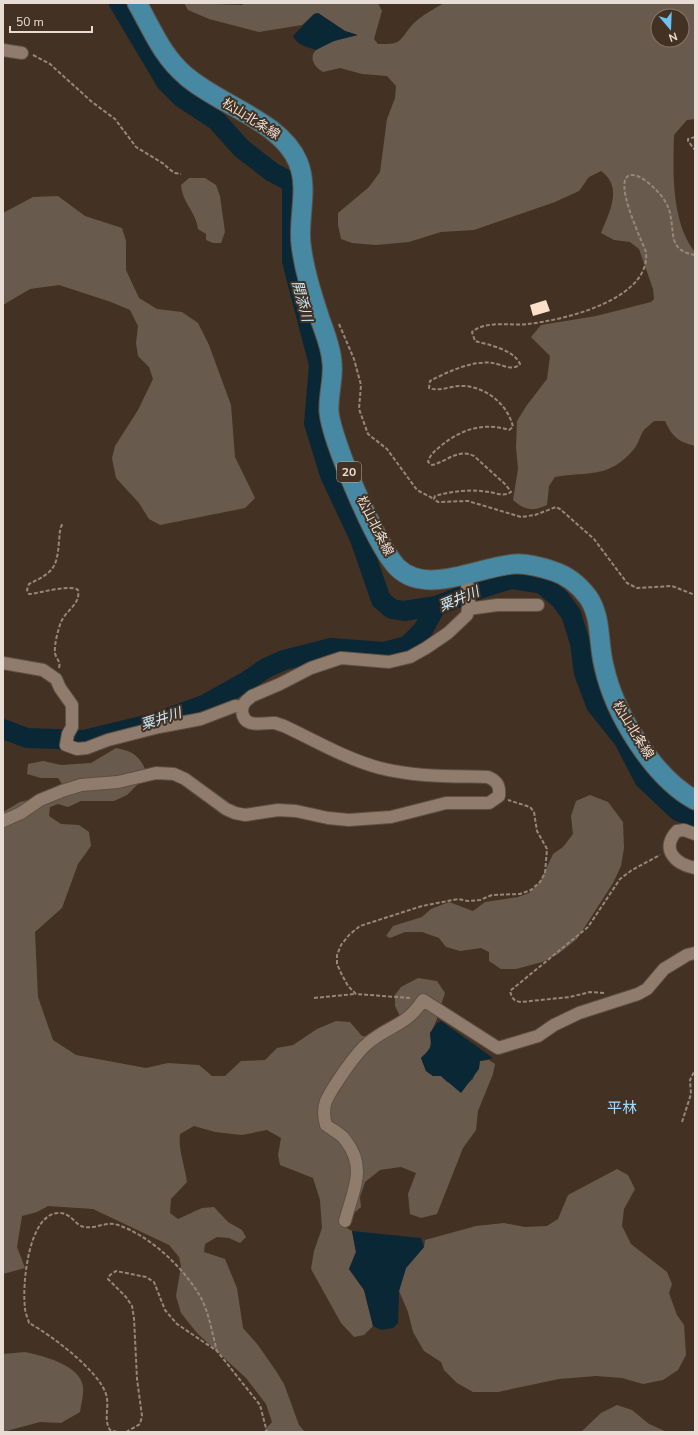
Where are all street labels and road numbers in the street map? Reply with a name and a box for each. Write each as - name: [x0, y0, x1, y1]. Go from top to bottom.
- street label: 松山北条線: [219, 94, 283, 144]
- road number: 20: [337, 462, 361, 482]
- street label: 松山北条線: [352, 493, 398, 559]
- street label: 松山北条線: [608, 698, 658, 762]

